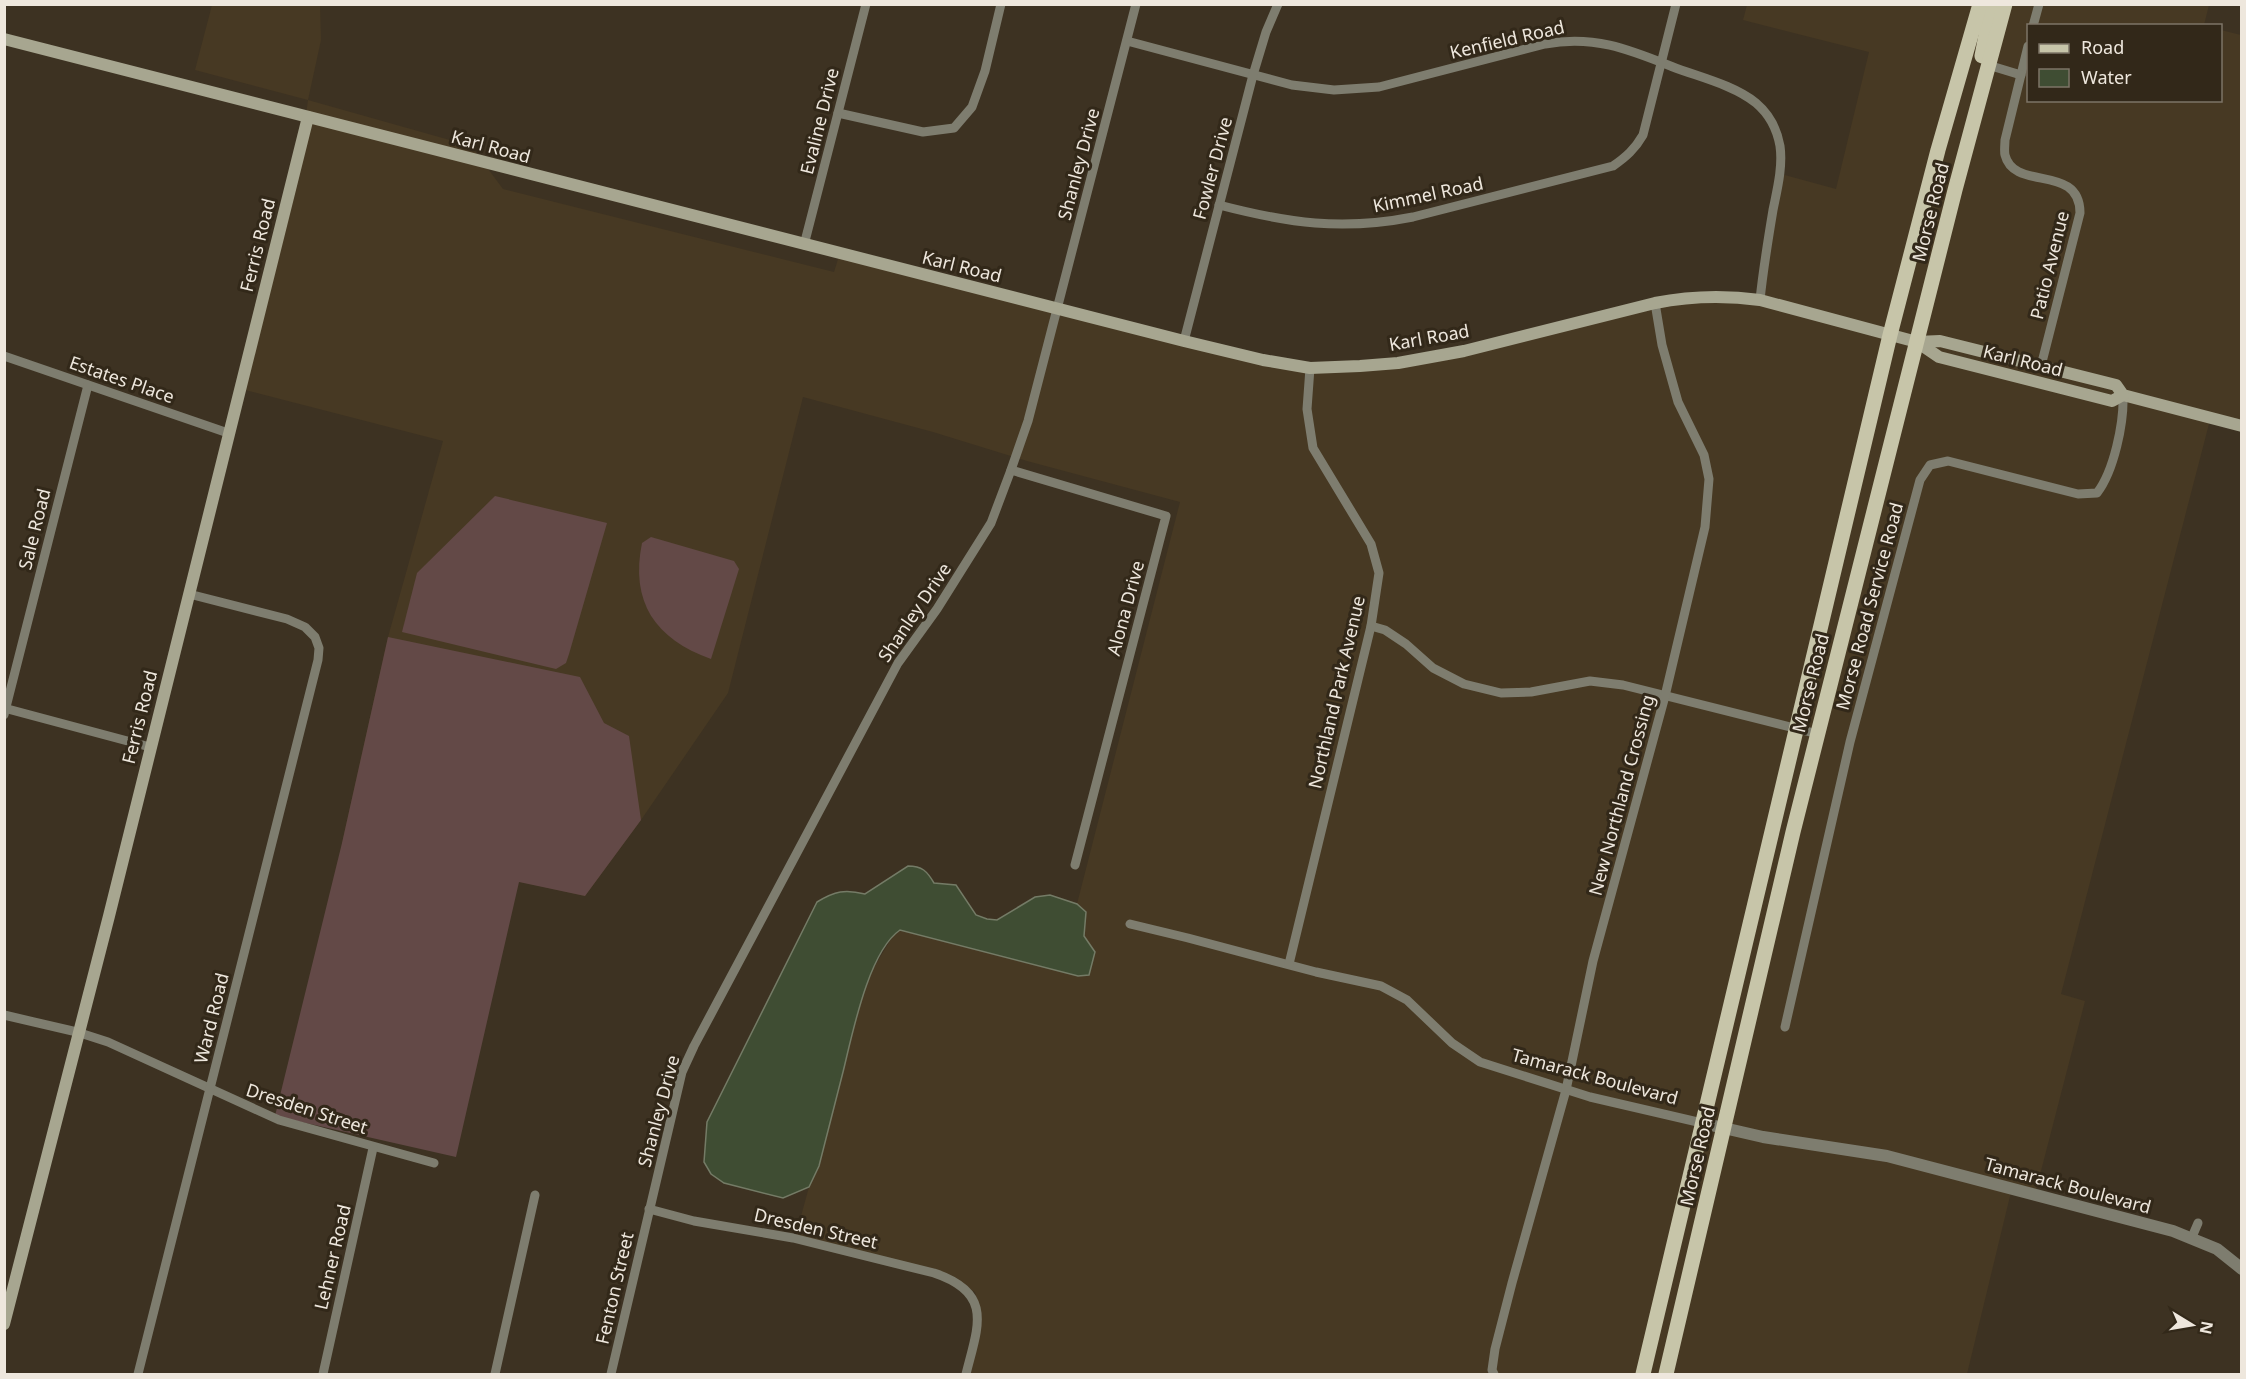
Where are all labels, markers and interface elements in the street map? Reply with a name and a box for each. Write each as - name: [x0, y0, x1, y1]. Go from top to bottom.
- street label: Kenfield Road: [1447, 14, 1567, 64]
- legend: [2027, 24, 2222, 102]
- text: Road: [2081, 35, 2124, 59]
- street label: Evaline Drive: [794, 65, 844, 177]
- text: Water: [2081, 65, 2132, 89]
- street label: Shanley Drive: [1052, 105, 1104, 223]
- street label: Fowler Drive: [1187, 114, 1237, 222]
- street label: Karl Road: [449, 124, 533, 168]
- street label: Morse Road: [1906, 160, 1954, 264]
- street label: Kimmel Road: [1371, 171, 1485, 217]
- street label: Ferris Road: [234, 196, 280, 294]
- street label: Patio Avenue: [2024, 208, 2074, 322]
- street label: Karl Road: [920, 245, 1004, 287]
- street label: Karl Road: [1387, 318, 1471, 356]
- street label: Karl Road: [1981, 339, 2065, 381]
- street label: Estates Place: [66, 350, 178, 408]
- street label: Sale Road: [12, 486, 56, 572]
- street label: Morse Road Service Road: [1830, 500, 1908, 712]
- street label: Shanley Drive: [872, 558, 956, 666]
- street label: Alona Drive: [1101, 558, 1149, 658]
- street label: Northland Park Avenue: [1302, 593, 1370, 791]
- street label: Morse Road: [1786, 631, 1834, 735]
- street label: Ferris Road: [116, 668, 162, 766]
- street label: New Northland Crossing: [1583, 692, 1659, 898]
- street label: Ward Road: [188, 970, 234, 1066]
- street label: Tamarack Boulevard: [1509, 1042, 1681, 1110]
- street label: Shanley Drive: [632, 1052, 684, 1170]
- street label: Dresden Street: [243, 1077, 371, 1139]
- street label: Morse Road: [1674, 1104, 1720, 1208]
- street label: Tamarack Boulevard: [1982, 1151, 2154, 1219]
- street label: Lehner Road: [308, 1202, 356, 1312]
- street label: Dresden Street: [752, 1202, 881, 1254]
- street label: Fenton Street: [589, 1229, 639, 1346]
- north arrow: [2162, 1295, 2222, 1355]
- text: N: [2195, 1319, 2219, 1336]

